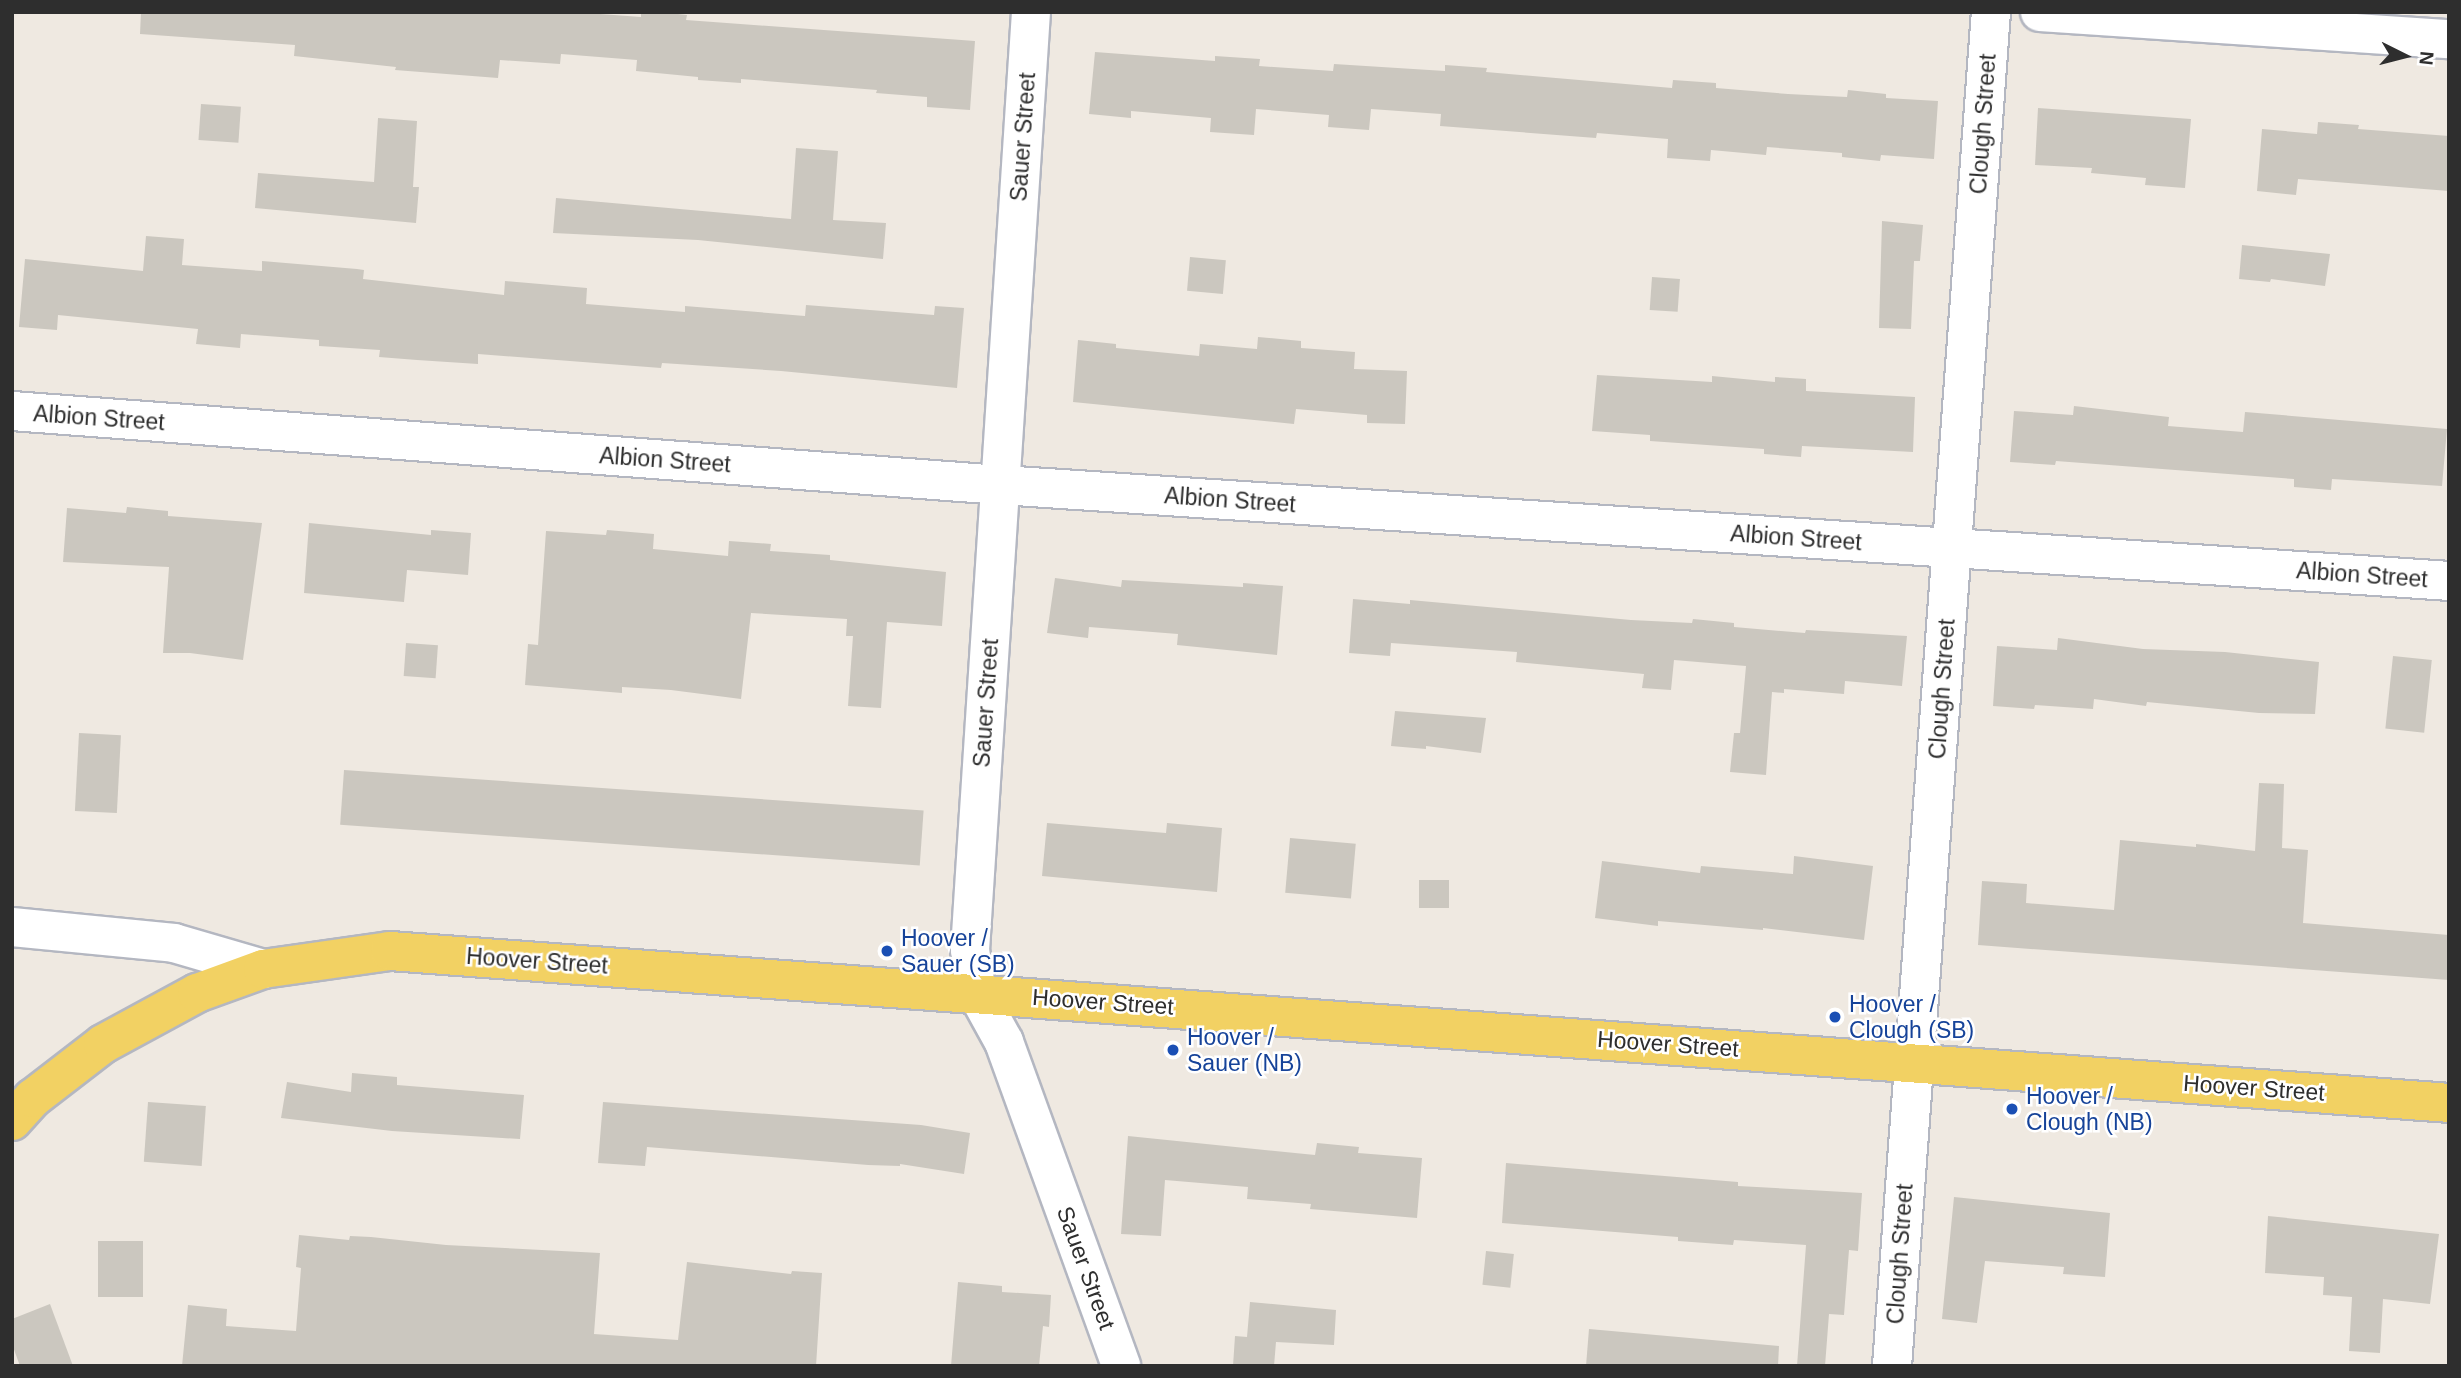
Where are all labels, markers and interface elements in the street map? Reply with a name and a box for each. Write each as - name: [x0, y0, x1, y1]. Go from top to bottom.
- north arrow: [2370, 21, 2440, 91]
- text: N: [2415, 50, 2438, 66]
- street label: Clough Street: [1964, 53, 2002, 195]
- street label: Sauer Street: [1005, 72, 1041, 202]
- street label: Albion Street: [32, 400, 166, 436]
- street label: Albion Street: [598, 442, 732, 478]
- street label: Albion Street: [1163, 482, 1297, 518]
- street label: Albion Street: [1729, 520, 1863, 556]
- street label: Albion Street: [2295, 557, 2429, 593]
- street label: Clough Street: [1923, 618, 1961, 760]
- street label: Sauer Street: [968, 638, 1004, 768]
- place label: Hoover / Sauer (SB): [901, 924, 1015, 978]
- street label: Hoover Street: [465, 942, 609, 980]
- marker: Hoover / Sauer (SB): [879, 943, 895, 959]
- street label: Hoover Street: [1031, 983, 1175, 1021]
- place label: Hoover / Clough (SB): [1849, 990, 1974, 1044]
- marker: Hoover / Clough (SB): [1827, 1009, 1843, 1025]
- place label: Hoover / Sauer (NB): [1187, 1023, 1302, 1077]
- street label: Hoover Street: [1596, 1025, 1740, 1063]
- marker: Hoover / Sauer (NB): [1165, 1042, 1181, 1058]
- street label: Hoover Street: [2182, 1069, 2326, 1107]
- place label: Hoover / Clough (NB): [2026, 1082, 2153, 1136]
- marker: Hoover / Clough (NB): [2004, 1101, 2020, 1117]
- street label: Clough Street: [1881, 1183, 1919, 1325]
- street label: Sauer Street: [1051, 1203, 1121, 1333]

